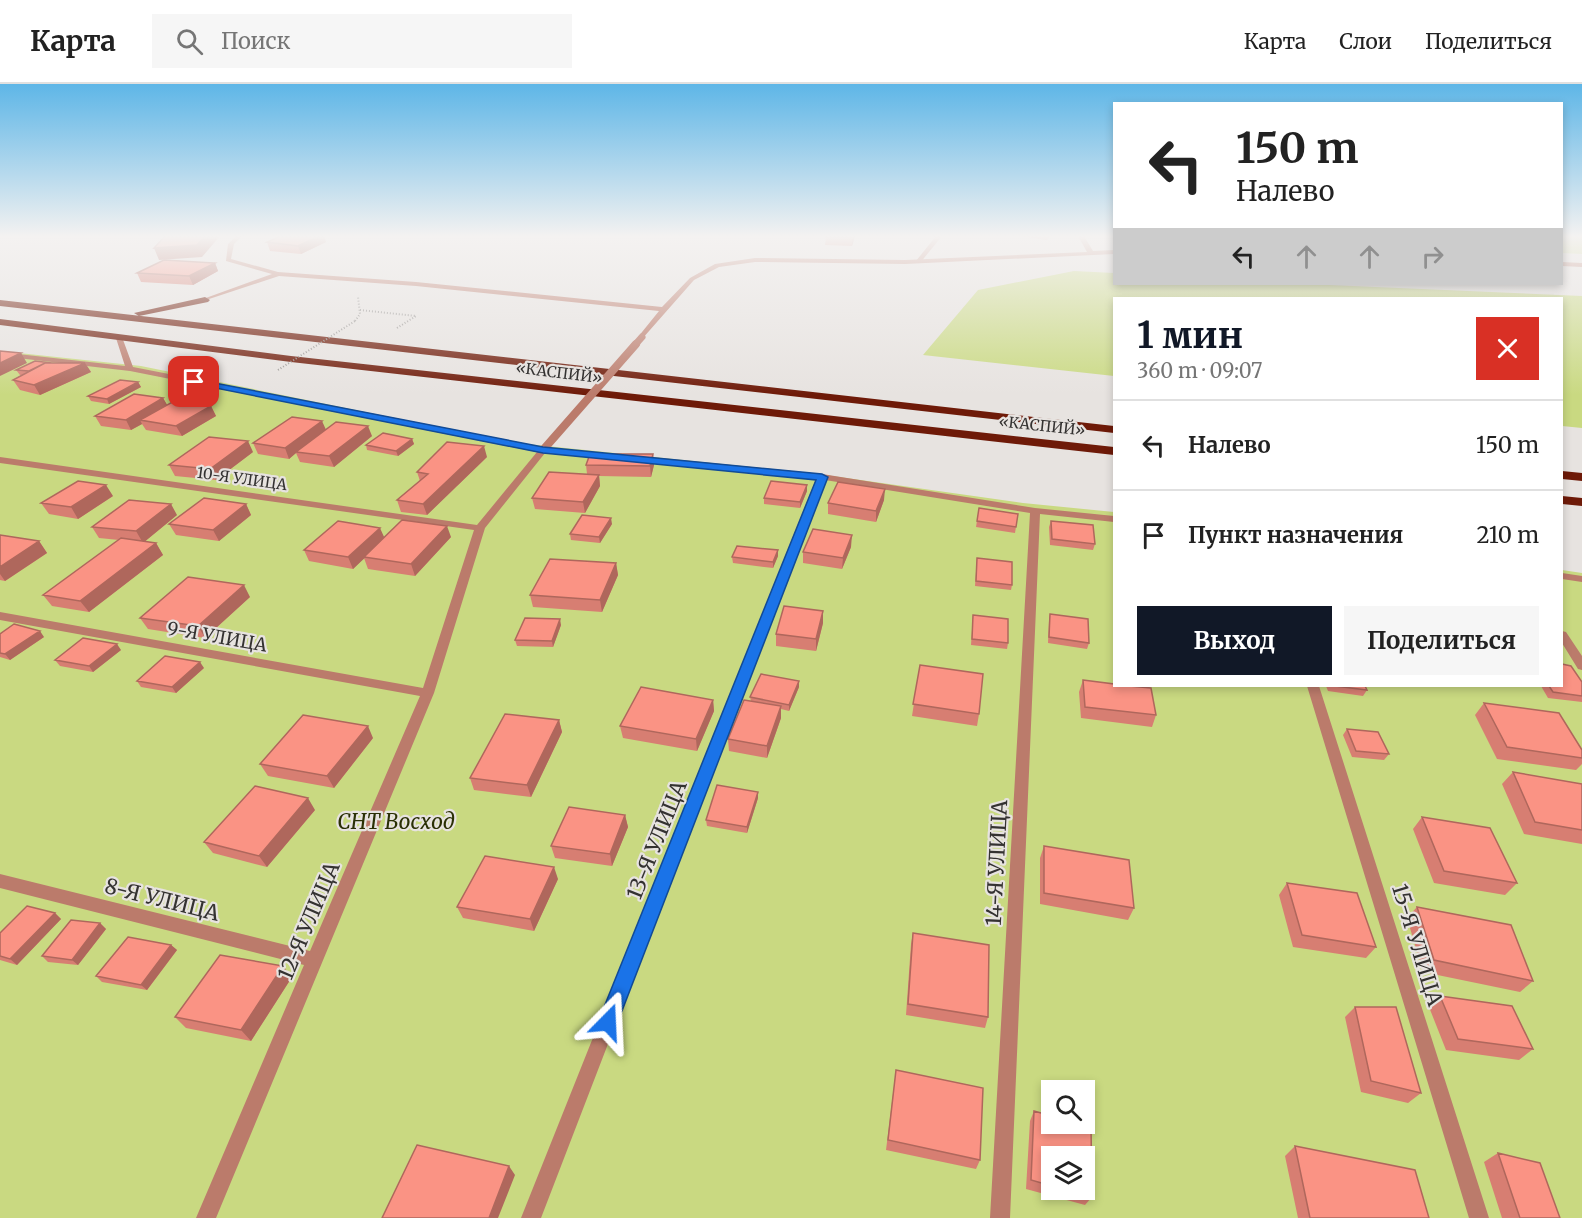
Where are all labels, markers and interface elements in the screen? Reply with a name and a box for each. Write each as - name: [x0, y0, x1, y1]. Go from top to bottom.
- search box: [152, 14, 572, 68]
- text: Карта: [30, 23, 116, 59]
- icon: search: [173, 25, 206, 58]
- text: Поиск: [221, 27, 291, 55]
- text: Карта: [1244, 28, 1306, 55]
- text: Слои: [1339, 28, 1392, 55]
- text: Поделиться: [1425, 28, 1552, 55]
- text: 150 m: [1236, 122, 1358, 174]
- icon: left: [1137, 126, 1215, 204]
- text: Налево: [1236, 174, 1334, 208]
- icon: left: [1227, 240, 1260, 273]
- icon: ahead: [1290, 240, 1323, 273]
- icon: ahead: [1353, 240, 1386, 273]
- icon: right: [1416, 240, 1449, 273]
- text: 1 мин: [1137, 313, 1243, 358]
- button: close: [1476, 317, 1539, 380]
- pin: [168, 356, 219, 407]
- street label: «КАСПИЙ»: [515, 357, 604, 387]
- text: 360 m · 09:07: [1137, 358, 1263, 383]
- icon: arrive: [177, 365, 210, 398]
- street label: «КАСПИЙ»: [998, 411, 1086, 440]
- icon: left: [1137, 429, 1170, 462]
- text: Налево: [1188, 431, 1271, 459]
- text: 150 m: [1476, 431, 1539, 459]
- street label: 10-Я УЛИЦА: [196, 463, 289, 494]
- icon: arrive: [1137, 519, 1170, 552]
- text: Пункт назначения: [1188, 521, 1403, 549]
- text: 210 m: [1476, 521, 1539, 549]
- button: Выход: [1137, 606, 1332, 675]
- button: Поделиться: [1344, 606, 1539, 675]
- street label: 9-Я УЛИЦА: [165, 616, 269, 657]
- street label: 13-Я УЛИЦА: [620, 776, 693, 903]
- street label: 14-Я УЛИЦА: [980, 799, 1013, 927]
- park label: СНТ Восход: [337, 808, 455, 835]
- street label: 12-Я УЛИЦА: [272, 858, 346, 984]
- street label: 8-Я УЛИЦА: [102, 872, 222, 927]
- street label: 15-Я УЛИЦА: [1386, 881, 1449, 1009]
- position arrow: [576, 990, 640, 1054]
- map controls: [1041, 1080, 1095, 1200]
- button: search: [1041, 1080, 1095, 1134]
- button: layers: [1041, 1146, 1095, 1200]

